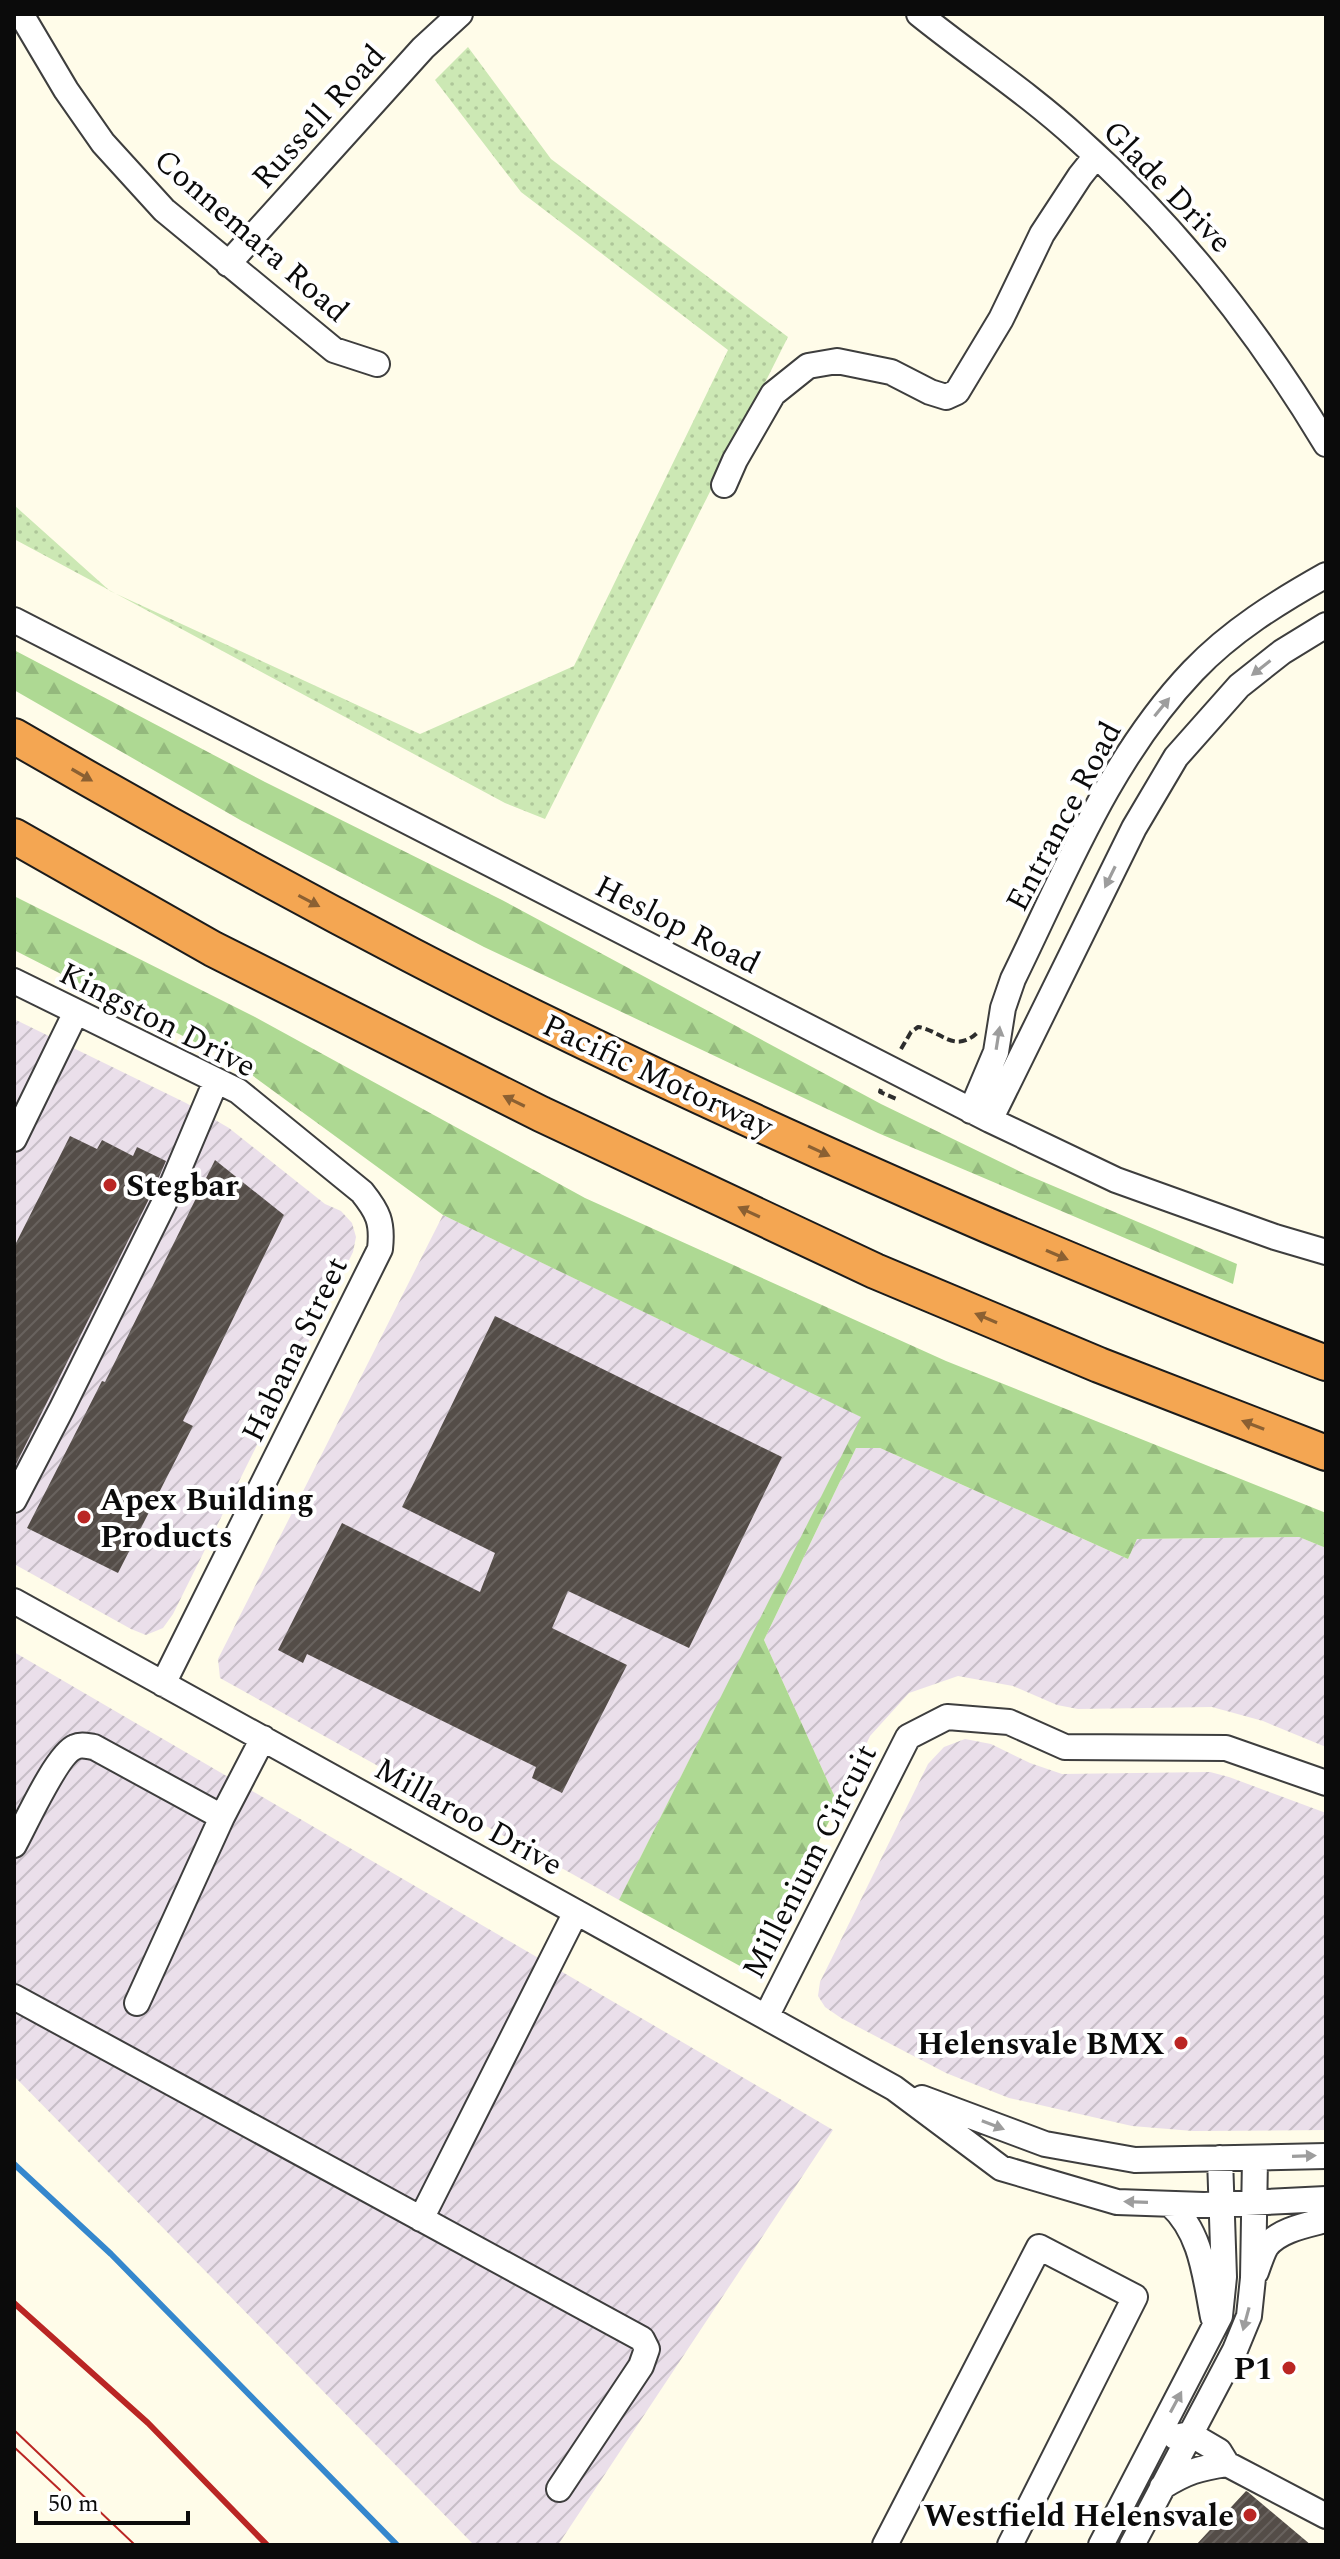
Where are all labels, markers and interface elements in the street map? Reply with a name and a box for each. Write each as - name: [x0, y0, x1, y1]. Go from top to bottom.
- street label: Russell Road: [240, 33, 398, 201]
- street label: Glade Drive: [1090, 109, 1243, 265]
- street label: Connemara Road: [142, 137, 360, 335]
- one-way arrow: [1251, 660, 1271, 676]
- one-way arrow: [1153, 697, 1170, 717]
- street label: Entrance Road: [994, 713, 1135, 921]
- one-way arrow: [70, 768, 93, 782]
- street label: Heslop Road: [586, 863, 769, 988]
- one-way arrow: [1103, 865, 1117, 888]
- one-way arrow: [298, 893, 320, 907]
- street label: Kingston Drive: [50, 950, 264, 1091]
- street label: Pacific Motorway: [534, 1001, 782, 1152]
- one-way arrow: [992, 1025, 1005, 1050]
- one-way arrow: [502, 1094, 525, 1108]
- one-way arrow: [807, 1144, 831, 1158]
- place label: Stegbar: [126, 1162, 239, 1211]
- marker: Stegbar: [101, 1176, 119, 1194]
- one-way arrow: [737, 1205, 760, 1218]
- street label: Habana Street: [229, 1248, 361, 1451]
- one-way arrow: [1046, 1248, 1069, 1261]
- one-way arrow: [974, 1311, 998, 1324]
- one-way arrow: [1241, 1418, 1265, 1431]
- place label: Apex Building Products: [100, 1476, 314, 1562]
- marker: Apex Building Products: [75, 1508, 93, 1526]
- street label: Millenium Circuit: [730, 1736, 891, 1988]
- street label: Millaroo Drive: [365, 1745, 572, 1889]
- place label: Helensvale BMX: [917, 2020, 1165, 2069]
- marker: Helensvale BMX: [1172, 2034, 1190, 2052]
- one-way arrow: [981, 2119, 1005, 2132]
- one-way arrow: [1292, 2150, 1317, 2163]
- one-way arrow: [1123, 2196, 1148, 2209]
- one-way arrow: [1240, 2306, 1252, 2331]
- place label: P1: [1233, 2345, 1273, 2394]
- marker: P1: [1280, 2359, 1298, 2377]
- one-way arrow: [1170, 2390, 1183, 2413]
- scale bar: [36, 2475, 188, 2525]
- text: 50 m: [48, 2486, 99, 2522]
- place label: Westfield Helensvale: [923, 2492, 1234, 2541]
- marker: Westfield Helensvale: [1241, 2506, 1259, 2524]

